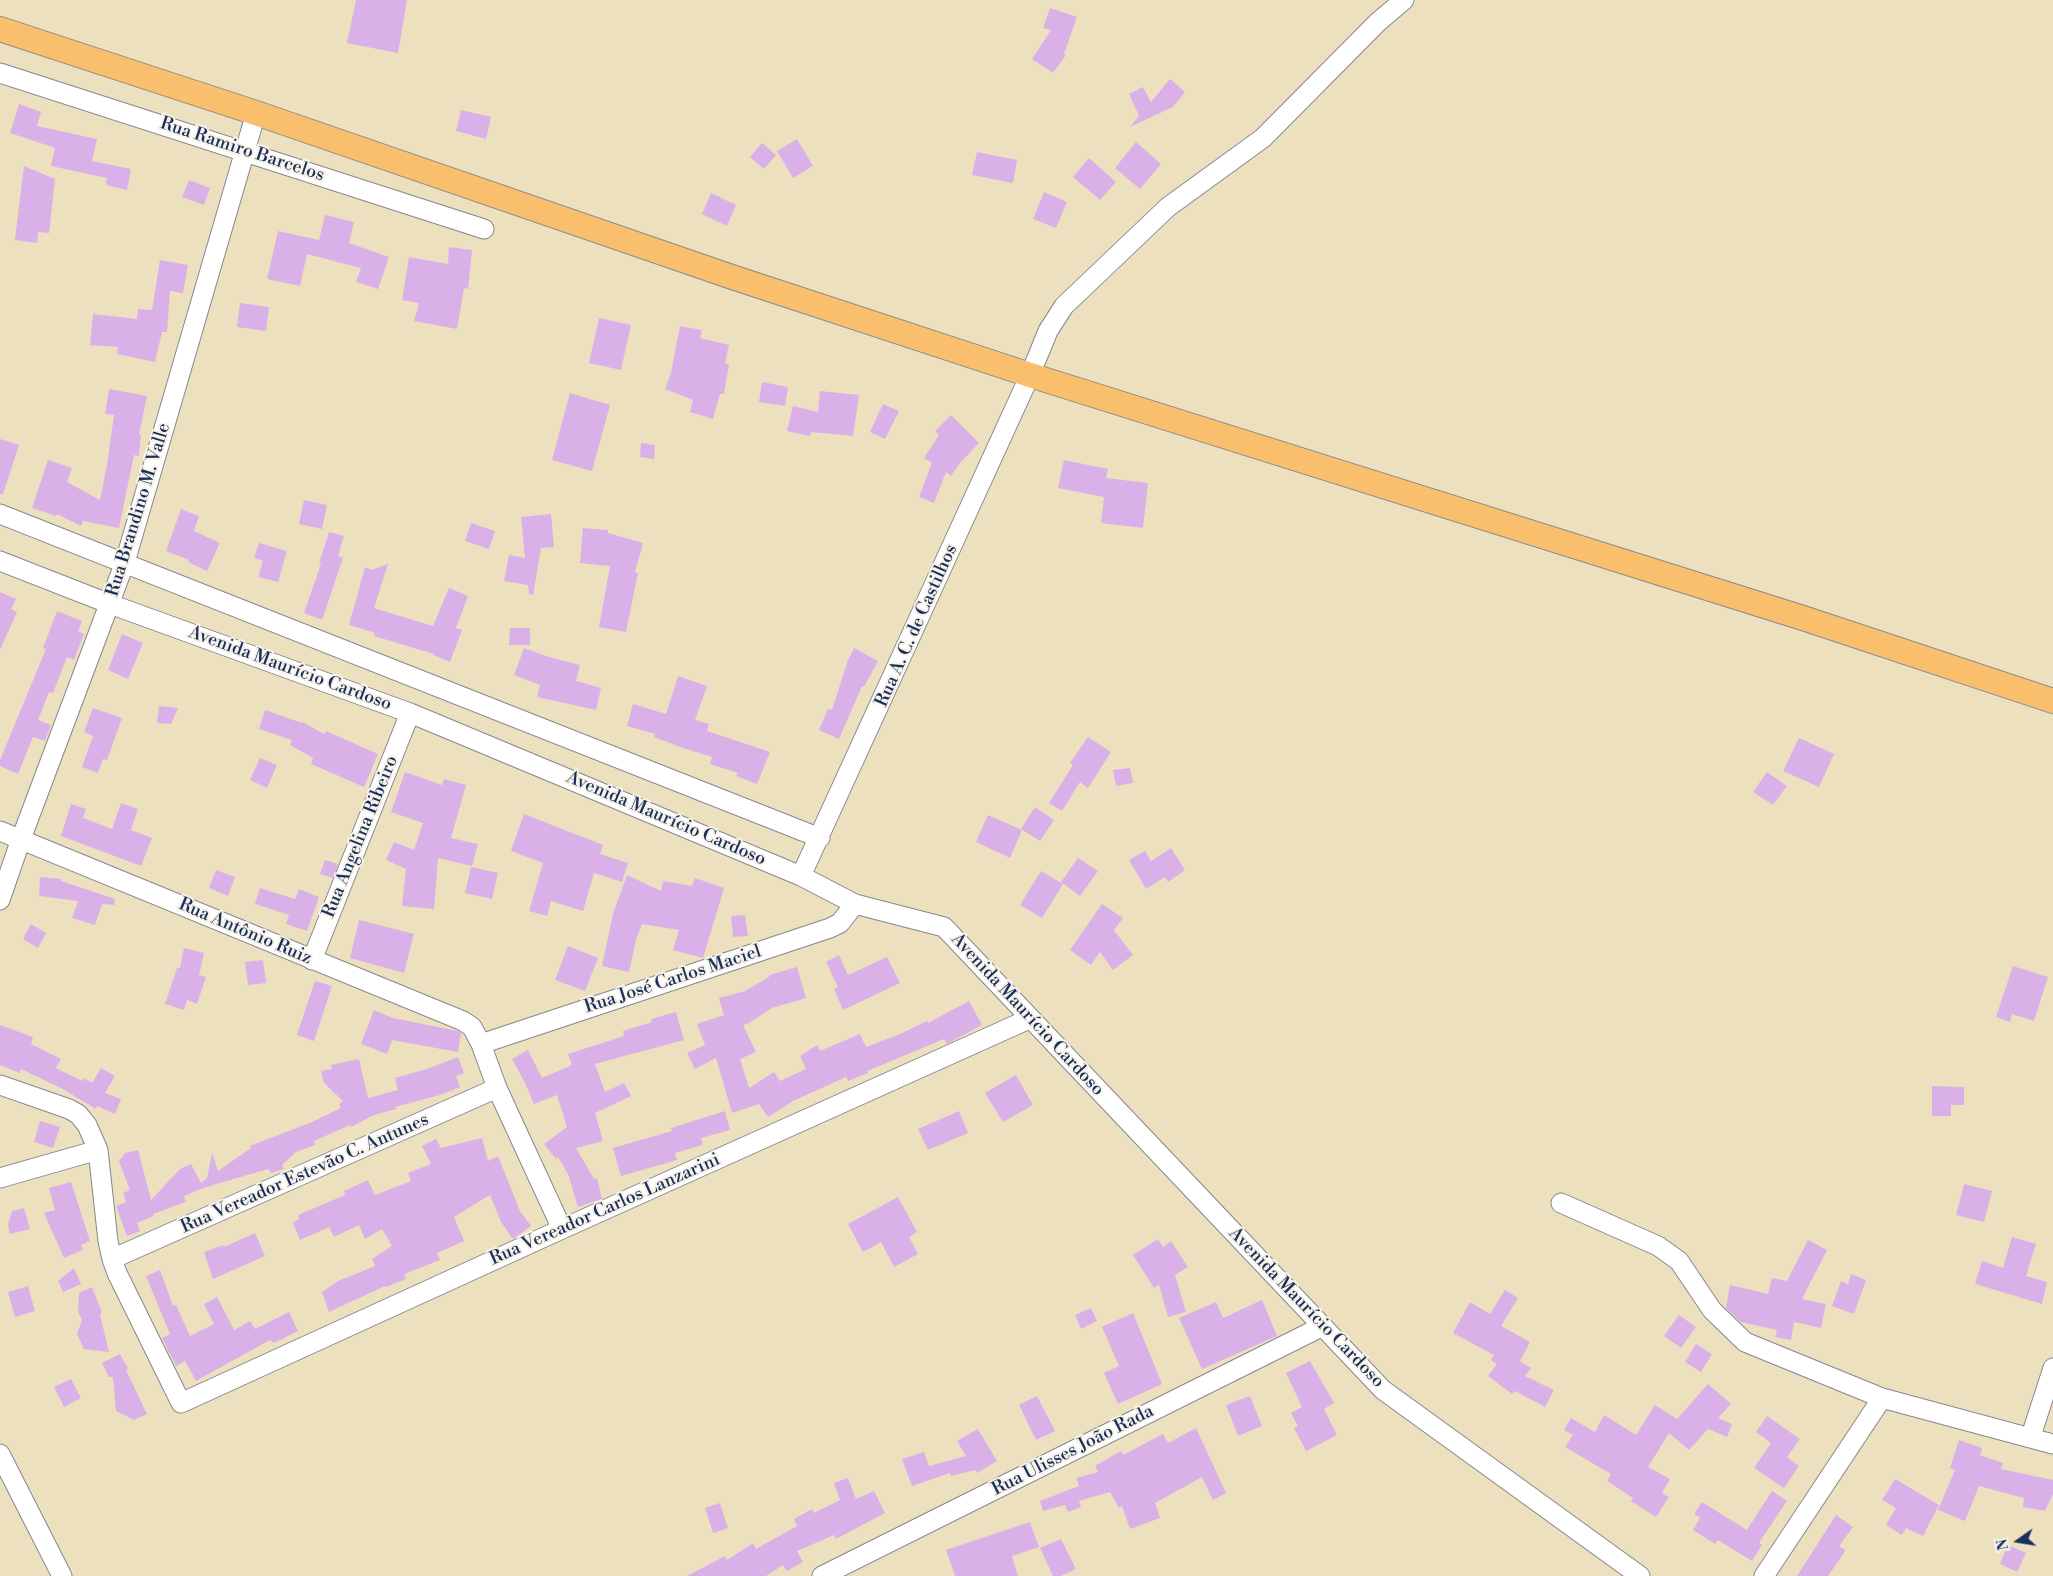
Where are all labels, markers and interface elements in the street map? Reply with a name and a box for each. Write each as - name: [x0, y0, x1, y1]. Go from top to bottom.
- street label: Rua Ramiro Barcelos: [157, 113, 327, 187]
- street label: Rua Brandino M. Valle: [102, 421, 176, 599]
- street label: Rua A. C. de Castilhos: [871, 541, 963, 711]
- street label: Avenida Maurício Cardoso: [185, 622, 395, 716]
- street label: Rua Angelina Ribeiro: [319, 753, 403, 921]
- street label: Avenida Maurício Cardoso: [563, 767, 769, 871]
- street label: Rua Antônio Ruiz: [175, 894, 315, 970]
- street label: Avenida Maurício Cardoso: [946, 929, 1108, 1101]
- street label: Rua José Carlos Maciel: [582, 941, 764, 1019]
- street label: Rua Vereador Estevão C. Antunes: [178, 1109, 432, 1239]
- street label: Rua Vereador Carlos Lanzarini: [486, 1149, 724, 1271]
- street label: Avenida Maurício Cardoso: [1224, 1223, 1388, 1393]
- street label: Rua Ulisses João Rada: [989, 1401, 1157, 1501]
- north arrow: [1993, 1516, 2043, 1566]
- text: N: [1993, 1537, 2013, 1552]

